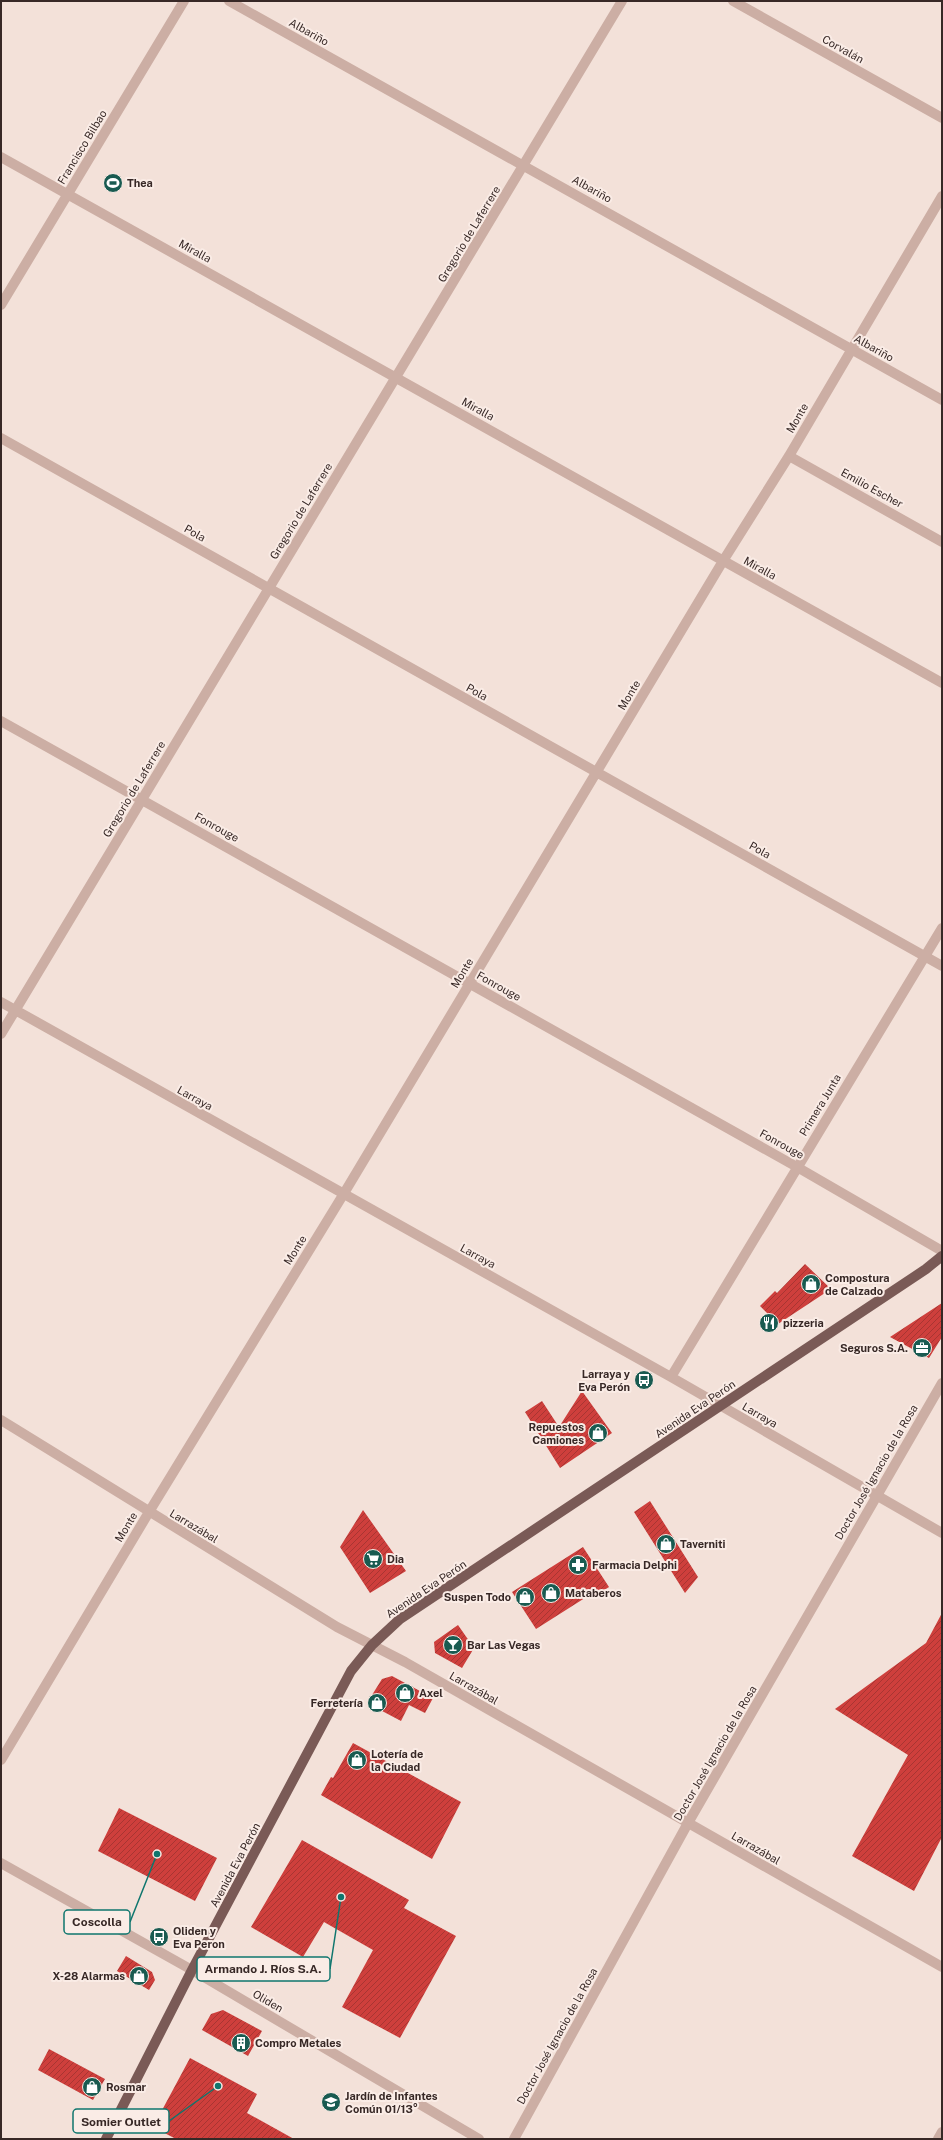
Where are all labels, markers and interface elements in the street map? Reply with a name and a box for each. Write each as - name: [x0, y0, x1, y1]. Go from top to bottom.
- street label: Albariño: [287, 16, 331, 48]
- street label: Corvalán: [820, 33, 866, 65]
- street label: Francisco Bilbao: [55, 108, 109, 186]
- sports icon: Thea: [102, 172, 124, 194]
- street label: Albariño: [570, 173, 614, 205]
- place label: Thea: [127, 177, 153, 189]
- street label: Gregorio de Laferrere: [435, 184, 503, 284]
- street label: Miralla: [177, 237, 213, 265]
- street label: Albariño: [852, 332, 896, 364]
- street label: Miralla: [460, 395, 496, 423]
- street label: Monte: [784, 401, 810, 435]
- street label: Gregorio de Laferrere: [267, 461, 335, 561]
- street label: Emilio Escher: [839, 466, 905, 510]
- street label: Pola: [182, 522, 208, 544]
- street label: Miralla: [742, 554, 778, 582]
- street label: Monte: [616, 678, 642, 712]
- street label: Pola: [464, 681, 490, 703]
- street label: Gregorio de Laferrere: [100, 739, 168, 839]
- street label: Fonrouge: [193, 810, 241, 844]
- street label: Pola: [747, 839, 773, 861]
- street label: Monte: [449, 956, 475, 990]
- street label: Fonrouge: [475, 969, 523, 1003]
- street label: Primera Junta: [797, 1072, 843, 1138]
- street label: Larraya: [175, 1083, 215, 1113]
- street label: Fonrouge: [758, 1127, 806, 1161]
- street label: Monte: [281, 1233, 309, 1267]
- street label: Larraya: [458, 1241, 498, 1271]
- place label: Compostura de Calzado: [825, 1272, 890, 1297]
- shop icon: Compostura de Calzado: [800, 1273, 822, 1295]
- restaurant icon: pizzeria: [758, 1312, 780, 1334]
- place label: pizzeria: [783, 1317, 824, 1329]
- office icon: Seguros S.A.: [911, 1337, 933, 1359]
- place label: Seguros S.A.: [840, 1342, 908, 1354]
- place label: Larraya y Eva Perón: [578, 1368, 631, 1393]
- bus stop icon: Larraya y Eva Perón: [633, 1369, 655, 1391]
- street label: Avenida Eva Perón: [653, 1378, 737, 1440]
- street label: Larraya: [740, 1400, 780, 1430]
- street label: Doctor José Ignacio de la Rosa: [832, 1402, 920, 1542]
- place label: Repuestos Camiones: [528, 1421, 584, 1446]
- shop icon: Repuestos Camiones: [587, 1422, 609, 1444]
- street label: Larrazábal: [168, 1507, 220, 1545]
- street label: Monte: [113, 1510, 139, 1544]
- shop icon: Taverniti: [655, 1533, 677, 1555]
- place label: Taverniti: [680, 1538, 726, 1550]
- supermarket icon: Dia: [362, 1548, 384, 1570]
- place label: Dia: [387, 1553, 404, 1565]
- pharmacy icon: Farmacia Delphi: [567, 1554, 589, 1576]
- street label: Avenida Eva Perón: [384, 1558, 468, 1620]
- place label: Farmacia Delphi: [592, 1559, 677, 1571]
- shop icon: Mataberos: [540, 1582, 562, 1604]
- shop icon: Suspen Todo: [514, 1586, 536, 1608]
- place label: Mataberos: [565, 1587, 622, 1599]
- place label: Suspen Todo: [444, 1591, 511, 1603]
- bar icon: Bar Las Vegas: [442, 1634, 464, 1656]
- place label: Bar Las Vegas: [467, 1639, 541, 1651]
- street label: Larrazábal: [448, 1669, 500, 1707]
- shop icon: Axel: [394, 1682, 416, 1704]
- street label: Doctor José Ignacio de la Rosa: [671, 1683, 759, 1823]
- place label: Axel: [419, 1687, 443, 1699]
- shop icon: Ferretería: [366, 1692, 388, 1714]
- place label: Ferretería: [311, 1697, 363, 1709]
- place label: Lotería de la Ciudad: [371, 1748, 423, 1773]
- shop icon: Lotería de la Ciudad: [346, 1749, 368, 1771]
- street label: Avenida Eva Perón: [208, 1821, 262, 1909]
- street label: Larrazábal: [730, 1829, 782, 1867]
- callout: Coscolla: [64, 1910, 130, 1934]
- text: Coscolla: [72, 1915, 122, 1929]
- place label: Oliden y Eva Peron: [173, 1925, 225, 1950]
- bus stop icon: Oliden y Eva Peron: [148, 1926, 170, 1948]
- callout: Armando J. Ríos S.A.: [197, 1957, 330, 1981]
- text: Armando J. Ríos S.A.: [205, 1962, 321, 1976]
- shop icon: X-28 Alarmas: [128, 1965, 150, 1987]
- street label: Doctor José Ignacio de la Rosa: [514, 1966, 600, 2106]
- place label: X-28 Alarmas: [52, 1970, 125, 1982]
- street label: Oliden: [251, 1988, 285, 2014]
- building icon: Compro Metales: [230, 2032, 252, 2054]
- place label: Compro Metales: [255, 2037, 342, 2049]
- shop icon: Rosmar: [81, 2076, 103, 2098]
- place label: Rosmar: [106, 2081, 147, 2093]
- place label: Jardín de Infantes Común 01/13°: [345, 2090, 438, 2115]
- school or university icon: Jardín de Infantes Común 01/13°: [320, 2091, 342, 2113]
- callout: Somier Outlet: [73, 2109, 169, 2133]
- text: Somier Outlet: [81, 2115, 161, 2129]

